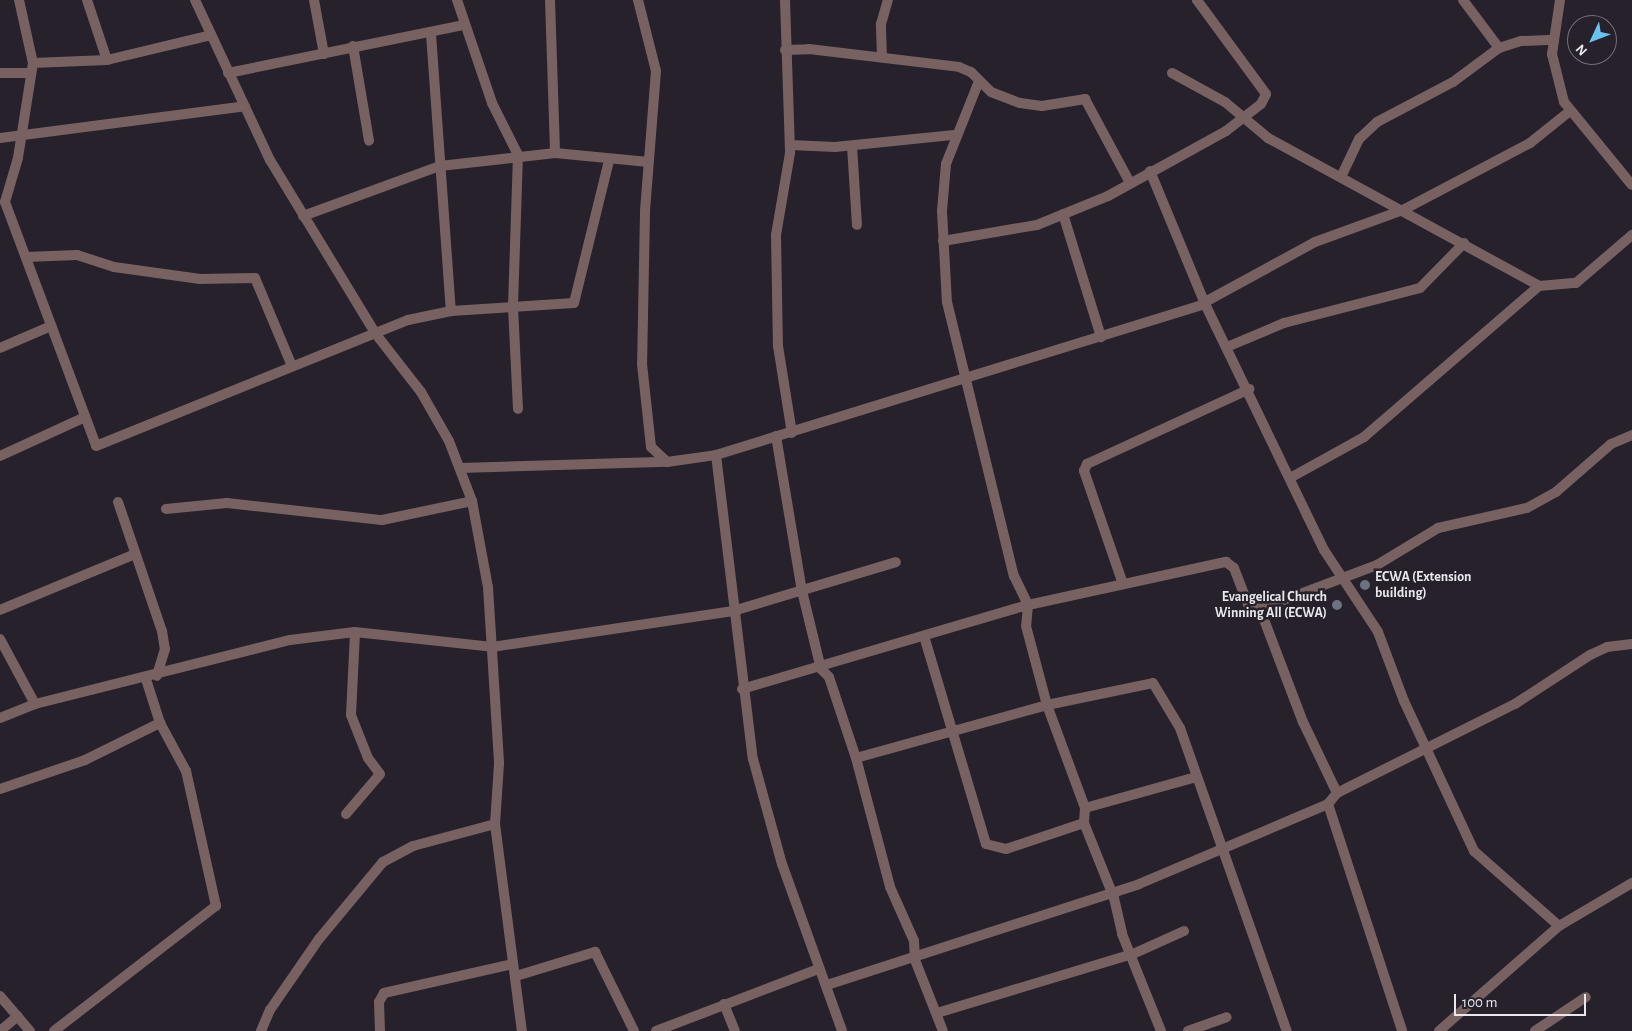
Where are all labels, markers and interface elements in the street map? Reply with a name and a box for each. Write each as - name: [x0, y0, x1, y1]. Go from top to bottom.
- north arrow: [1567, 15, 1617, 65]
- text: N: [1573, 41, 1590, 58]
- place label: ECWA (Extension building): [1375, 569, 1472, 602]
- marker: ECWA (Extension building): [1359, 579, 1371, 591]
- place label: Evangelical Church Winning All (ECWA): [1215, 589, 1327, 622]
- marker: Evangelical Church Winning All (ECWA): [1331, 599, 1343, 611]
- scale bar: [1457, 984, 1590, 1016]
- text: 100 m: [1462, 995, 1497, 1010]

